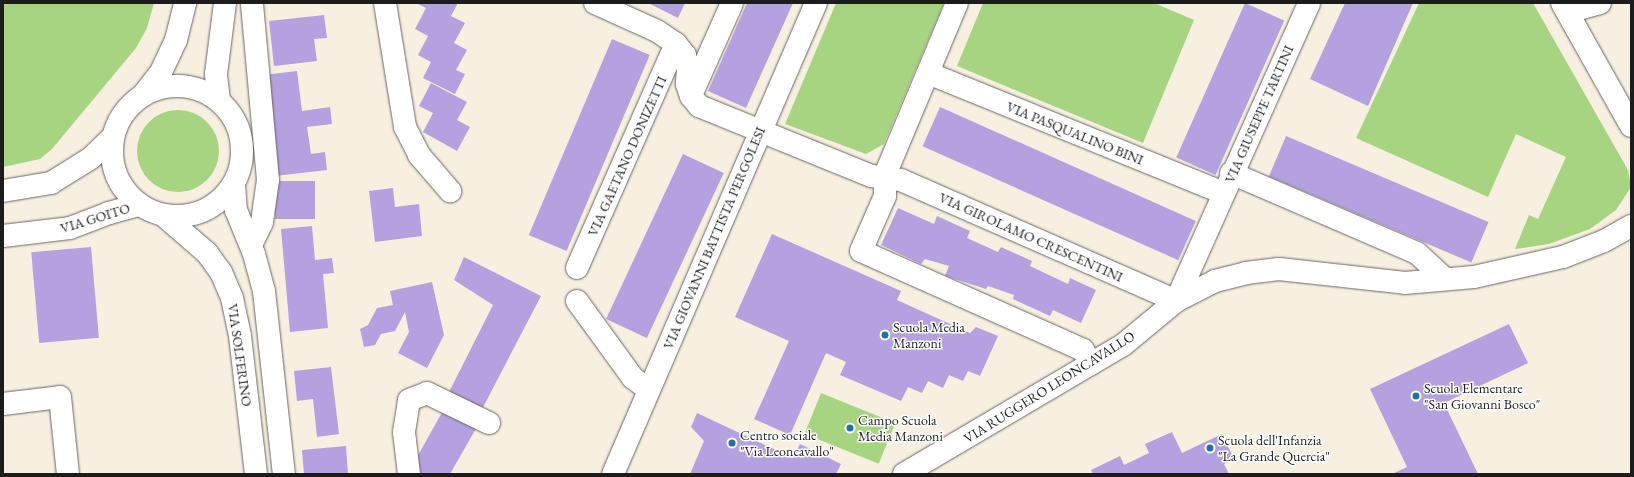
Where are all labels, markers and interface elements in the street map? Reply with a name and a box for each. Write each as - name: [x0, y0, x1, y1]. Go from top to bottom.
- street label: VIA GIUSEPPE TARTINI: [1221, 43, 1297, 185]
- street label: VIA GAETANO DONIZETTI: [584, 73, 670, 239]
- street label: VIA PASQUALINO BINI: [1004, 98, 1146, 168]
- street label: VIA GIOVANNI BATTISTA PERGOLESI: [659, 124, 769, 352]
- street label: VIA GIROLAMO CRESCENTINI: [936, 189, 1126, 285]
- street label: VIA GOITO: [58, 199, 132, 237]
- street label: VIA SOLFERINO: [224, 303, 256, 407]
- place label: Scuola Media Manzoni: [893, 319, 965, 352]
- street label: VIA RUGGERO LEONCAVALLO: [960, 327, 1138, 447]
- marker: Scuola Media Manzoni: [880, 330, 890, 340]
- place label: Scuola Elementare "San Giovanni Bosco": [1424, 380, 1540, 412]
- marker: Scuola Elementare "San Giovanni Bosco": [1411, 391, 1421, 401]
- place label: Campo Scuola Media Manzoni: [858, 412, 943, 444]
- marker: Campo Scuola Media Manzoni: [845, 423, 855, 433]
- place label: Centro sociale "Via Leoncavallo": [740, 427, 834, 460]
- place label: Scuola dell'Infanzia "La Grande Quercia": [1218, 432, 1330, 464]
- marker: Centro sociale "Via Leoncavallo": [727, 438, 737, 448]
- marker: Scuola dell'Infanzia "La Grande Quercia": [1205, 443, 1215, 453]

